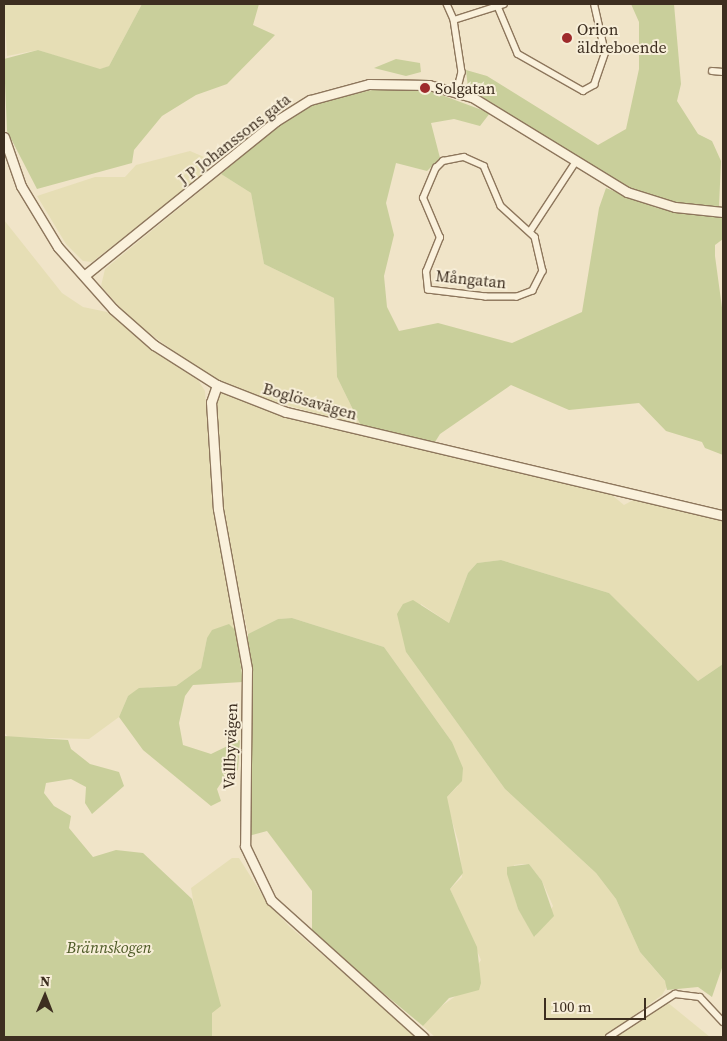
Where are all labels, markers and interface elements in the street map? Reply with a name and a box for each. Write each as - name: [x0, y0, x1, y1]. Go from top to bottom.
- place label: Orion äldreboende: [577, 19, 667, 57]
- marker: Orion äldreboende: [561, 32, 573, 44]
- place label: Solgatan: [435, 78, 495, 98]
- marker: Solgatan: [419, 82, 431, 94]
- street label: J P Johanssons gata: [174, 89, 294, 189]
- street label: Mångatan: [435, 266, 507, 292]
- street label: Boglösavägen: [261, 378, 359, 424]
- street label: Vallbyvägen: [219, 702, 241, 790]
- park label: Brännskogen: [66, 937, 152, 957]
- north arrow: [20, 971, 70, 1021]
- text: N: [40, 971, 51, 991]
- scale bar: [547, 988, 650, 1020]
- text: 100 m: [552, 996, 592, 1017]

